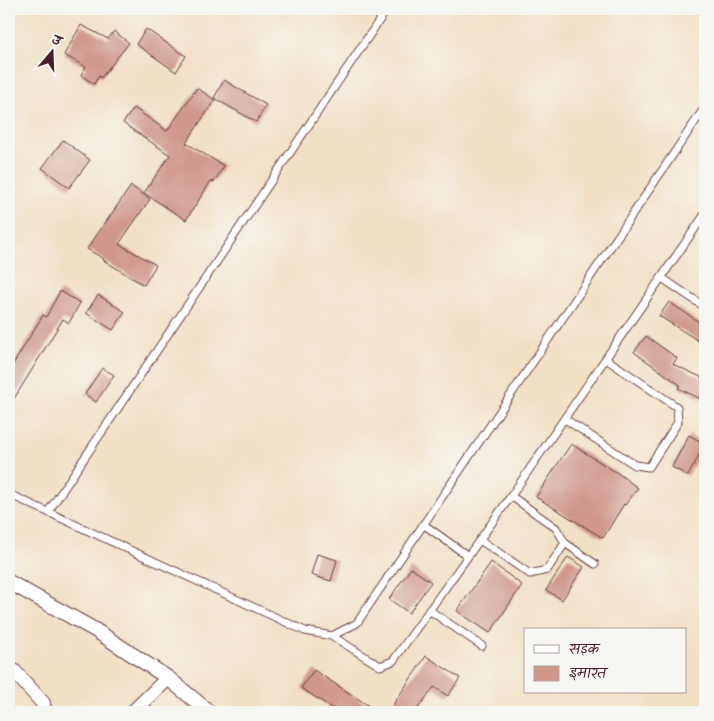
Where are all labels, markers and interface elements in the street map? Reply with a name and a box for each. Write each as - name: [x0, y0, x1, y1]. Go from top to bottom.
- north arrow: [28, 28, 78, 78]
- text: उ: [48, 29, 67, 54]
- legend: [524, 628, 686, 694]
- text: सड़क: [569, 638, 601, 662]
- text: इमारत: [569, 662, 609, 686]

